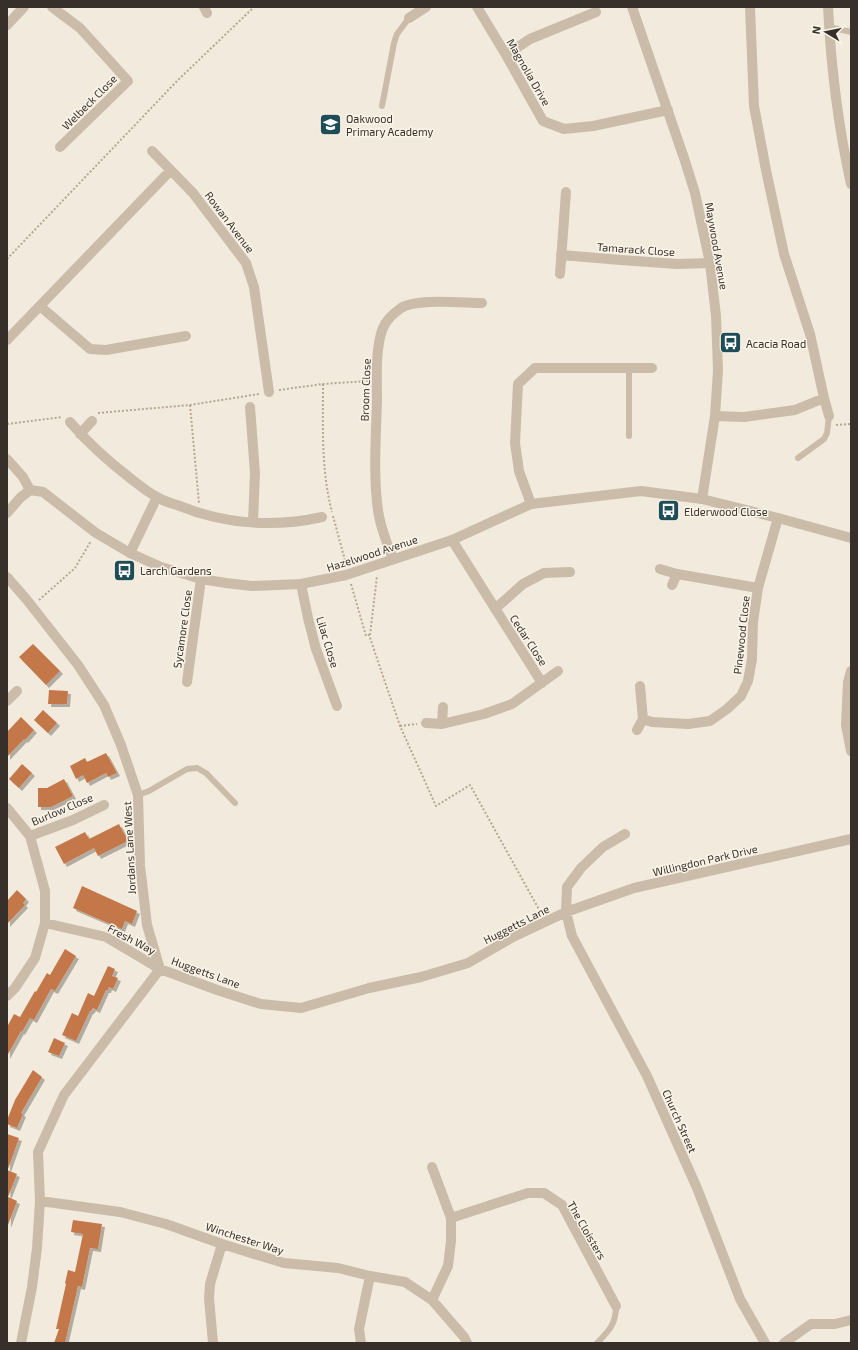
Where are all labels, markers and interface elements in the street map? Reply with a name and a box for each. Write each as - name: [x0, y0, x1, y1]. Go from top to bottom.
- north arrow: [806, 12, 846, 52]
- text: N: [809, 25, 823, 35]
- street label: Magnolia Drive: [505, 36, 553, 108]
- street label: Welbeck Close: [59, 72, 119, 132]
- school or university icon: Oakwood Primary Academy: [317, 111, 343, 137]
- place label: Oakwood Primary Academy: [346, 112, 434, 138]
- street label: Rowan Avenue: [203, 189, 257, 255]
- street label: Maywood Avenue: [703, 201, 731, 291]
- street label: Tamarack Close: [597, 240, 676, 258]
- bus stop icon: Acacia Road: [718, 330, 744, 356]
- place label: Acacia Road: [746, 337, 806, 350]
- street label: Broom Close: [357, 358, 373, 422]
- bus stop icon: Elderwood Close: [656, 498, 682, 524]
- place label: Elderwood Close: [684, 505, 768, 518]
- street label: Hazelwood Avenue: [325, 532, 419, 574]
- bus stop icon: Larch Gardens: [111, 557, 137, 583]
- place label: Larch Gardens: [140, 564, 212, 577]
- street label: Sycamore Close: [170, 589, 194, 669]
- street label: Pinewood Close: [730, 595, 752, 675]
- street label: Cedar Close: [508, 612, 550, 668]
- street label: Lilac Close: [314, 615, 342, 669]
- street label: Burlow Close: [29, 790, 95, 828]
- street label: Jordans Lane West: [120, 801, 138, 895]
- street label: Willingdon Park Drive: [651, 842, 759, 878]
- street label: Huggetts Lane: [481, 902, 551, 946]
- street label: Fresh Way: [106, 921, 158, 957]
- street label: Huggetts Lane: [170, 954, 242, 990]
- street label: Church Street: [660, 1087, 700, 1155]
- street label: The Cloisters: [565, 1198, 609, 1262]
- street label: Winchester Way: [204, 1219, 286, 1257]

